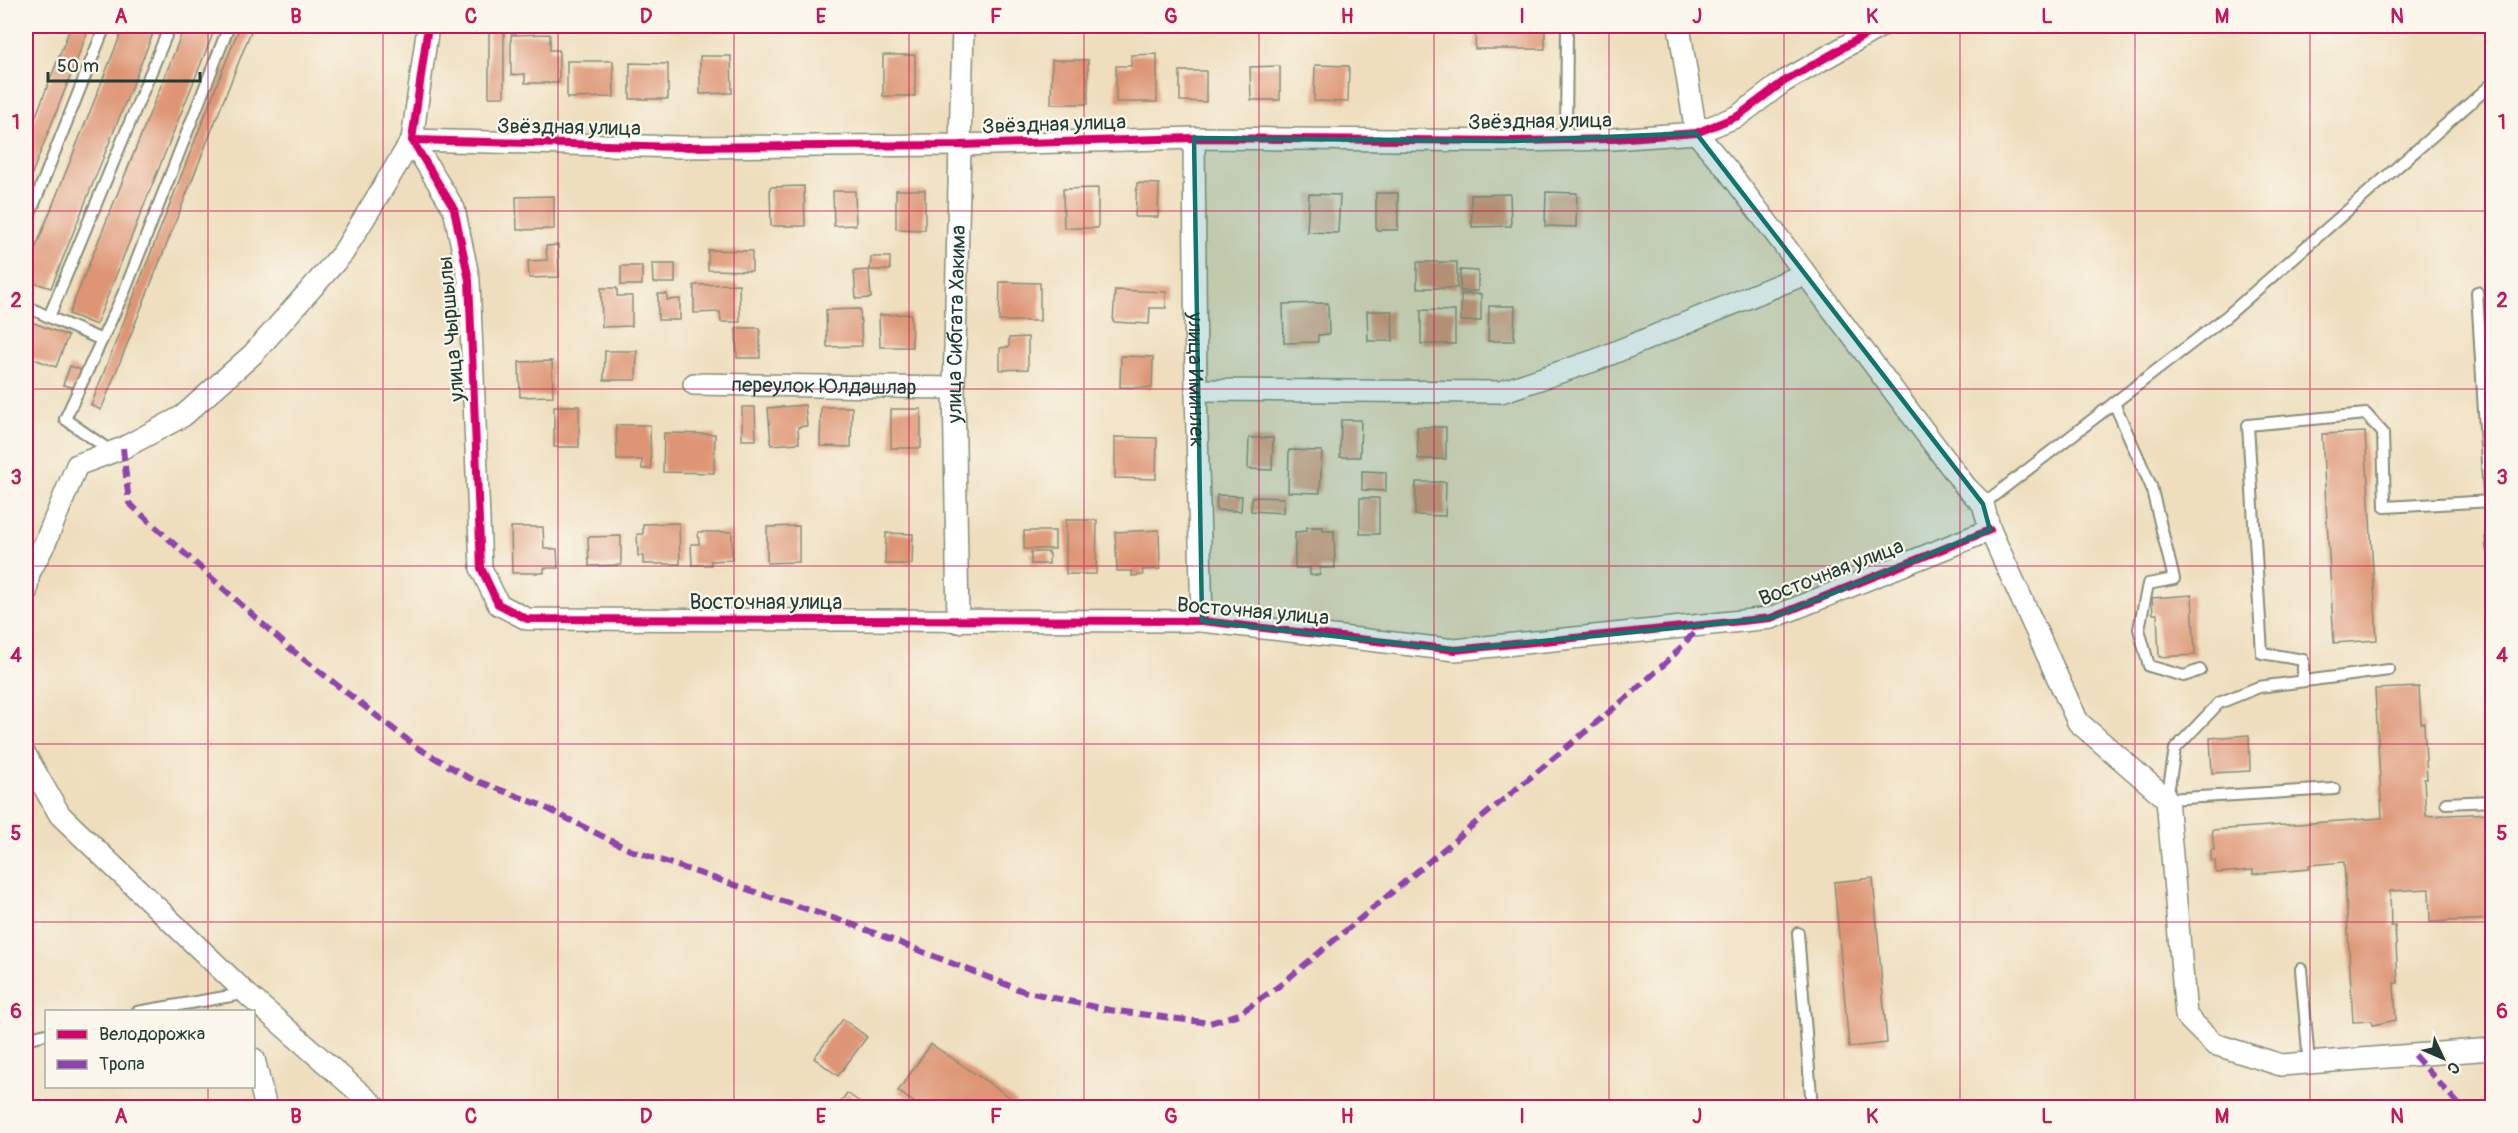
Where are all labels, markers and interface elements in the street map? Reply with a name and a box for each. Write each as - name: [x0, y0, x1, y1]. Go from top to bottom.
- text: A: [115, 4, 128, 29]
- text: B: [290, 4, 302, 29]
- text: C: [465, 4, 477, 29]
- text: D: [640, 4, 653, 29]
- text: E: [816, 4, 827, 29]
- text: F: [990, 4, 1002, 29]
- text: G: [1164, 4, 1178, 29]
- text: H: [1341, 4, 1354, 29]
- text: I: [1519, 4, 1525, 29]
- text: J: [1692, 4, 1702, 29]
- text: K: [1866, 4, 1878, 29]
- text: L: [2041, 4, 2053, 29]
- text: M: [2215, 4, 2229, 29]
- text: N: [2390, 4, 2404, 29]
- scale bar: [48, 45, 200, 83]
- text: 50 m: [57, 55, 99, 78]
- street label: Звёздная улица: [1468, 107, 1612, 136]
- street label: Звёздная улица: [982, 108, 1126, 141]
- text: 1: [12, 110, 20, 135]
- text: 1: [2498, 110, 2506, 135]
- street label: Звёздная улица: [497, 113, 641, 142]
- street label: улица Сибгата Хакима: [941, 225, 972, 424]
- street label: улица Чыршылы: [432, 255, 471, 404]
- text: 2: [10, 288, 22, 313]
- text: 2: [2496, 288, 2508, 313]
- street label: улица Иминлек: [1181, 311, 1210, 448]
- street label: переулок Юлдашлар: [731, 372, 917, 401]
- text: 3: [10, 465, 22, 490]
- text: 3: [2496, 465, 2508, 490]
- street label: Восточная улица: [1755, 532, 1907, 612]
- street label: Восточная улица: [690, 589, 842, 616]
- street label: Восточная улица: [1176, 591, 1330, 632]
- text: 4: [10, 643, 22, 668]
- text: 4: [2496, 643, 2508, 668]
- text: 5: [11, 821, 22, 846]
- text: 5: [2497, 821, 2508, 846]
- text: 6: [10, 999, 22, 1024]
- text: 6: [2496, 999, 2508, 1024]
- legend: [45, 1010, 255, 1088]
- text: Велодорожка: [99, 1023, 205, 1046]
- north arrow: [2413, 1028, 2473, 1088]
- text: Тропа: [99, 1053, 145, 1076]
- text: С: [2442, 1057, 2464, 1078]
- text: A: [115, 1104, 128, 1129]
- text: B: [290, 1104, 302, 1129]
- text: C: [465, 1104, 477, 1129]
- text: D: [640, 1104, 653, 1129]
- text: E: [816, 1104, 827, 1129]
- text: F: [990, 1104, 1002, 1129]
- text: G: [1164, 1104, 1178, 1129]
- text: H: [1341, 1104, 1354, 1129]
- text: I: [1519, 1104, 1525, 1129]
- text: J: [1692, 1104, 1702, 1129]
- text: K: [1866, 1104, 1878, 1129]
- text: L: [2041, 1104, 2053, 1129]
- text: M: [2215, 1104, 2229, 1129]
- text: N: [2390, 1104, 2404, 1129]

